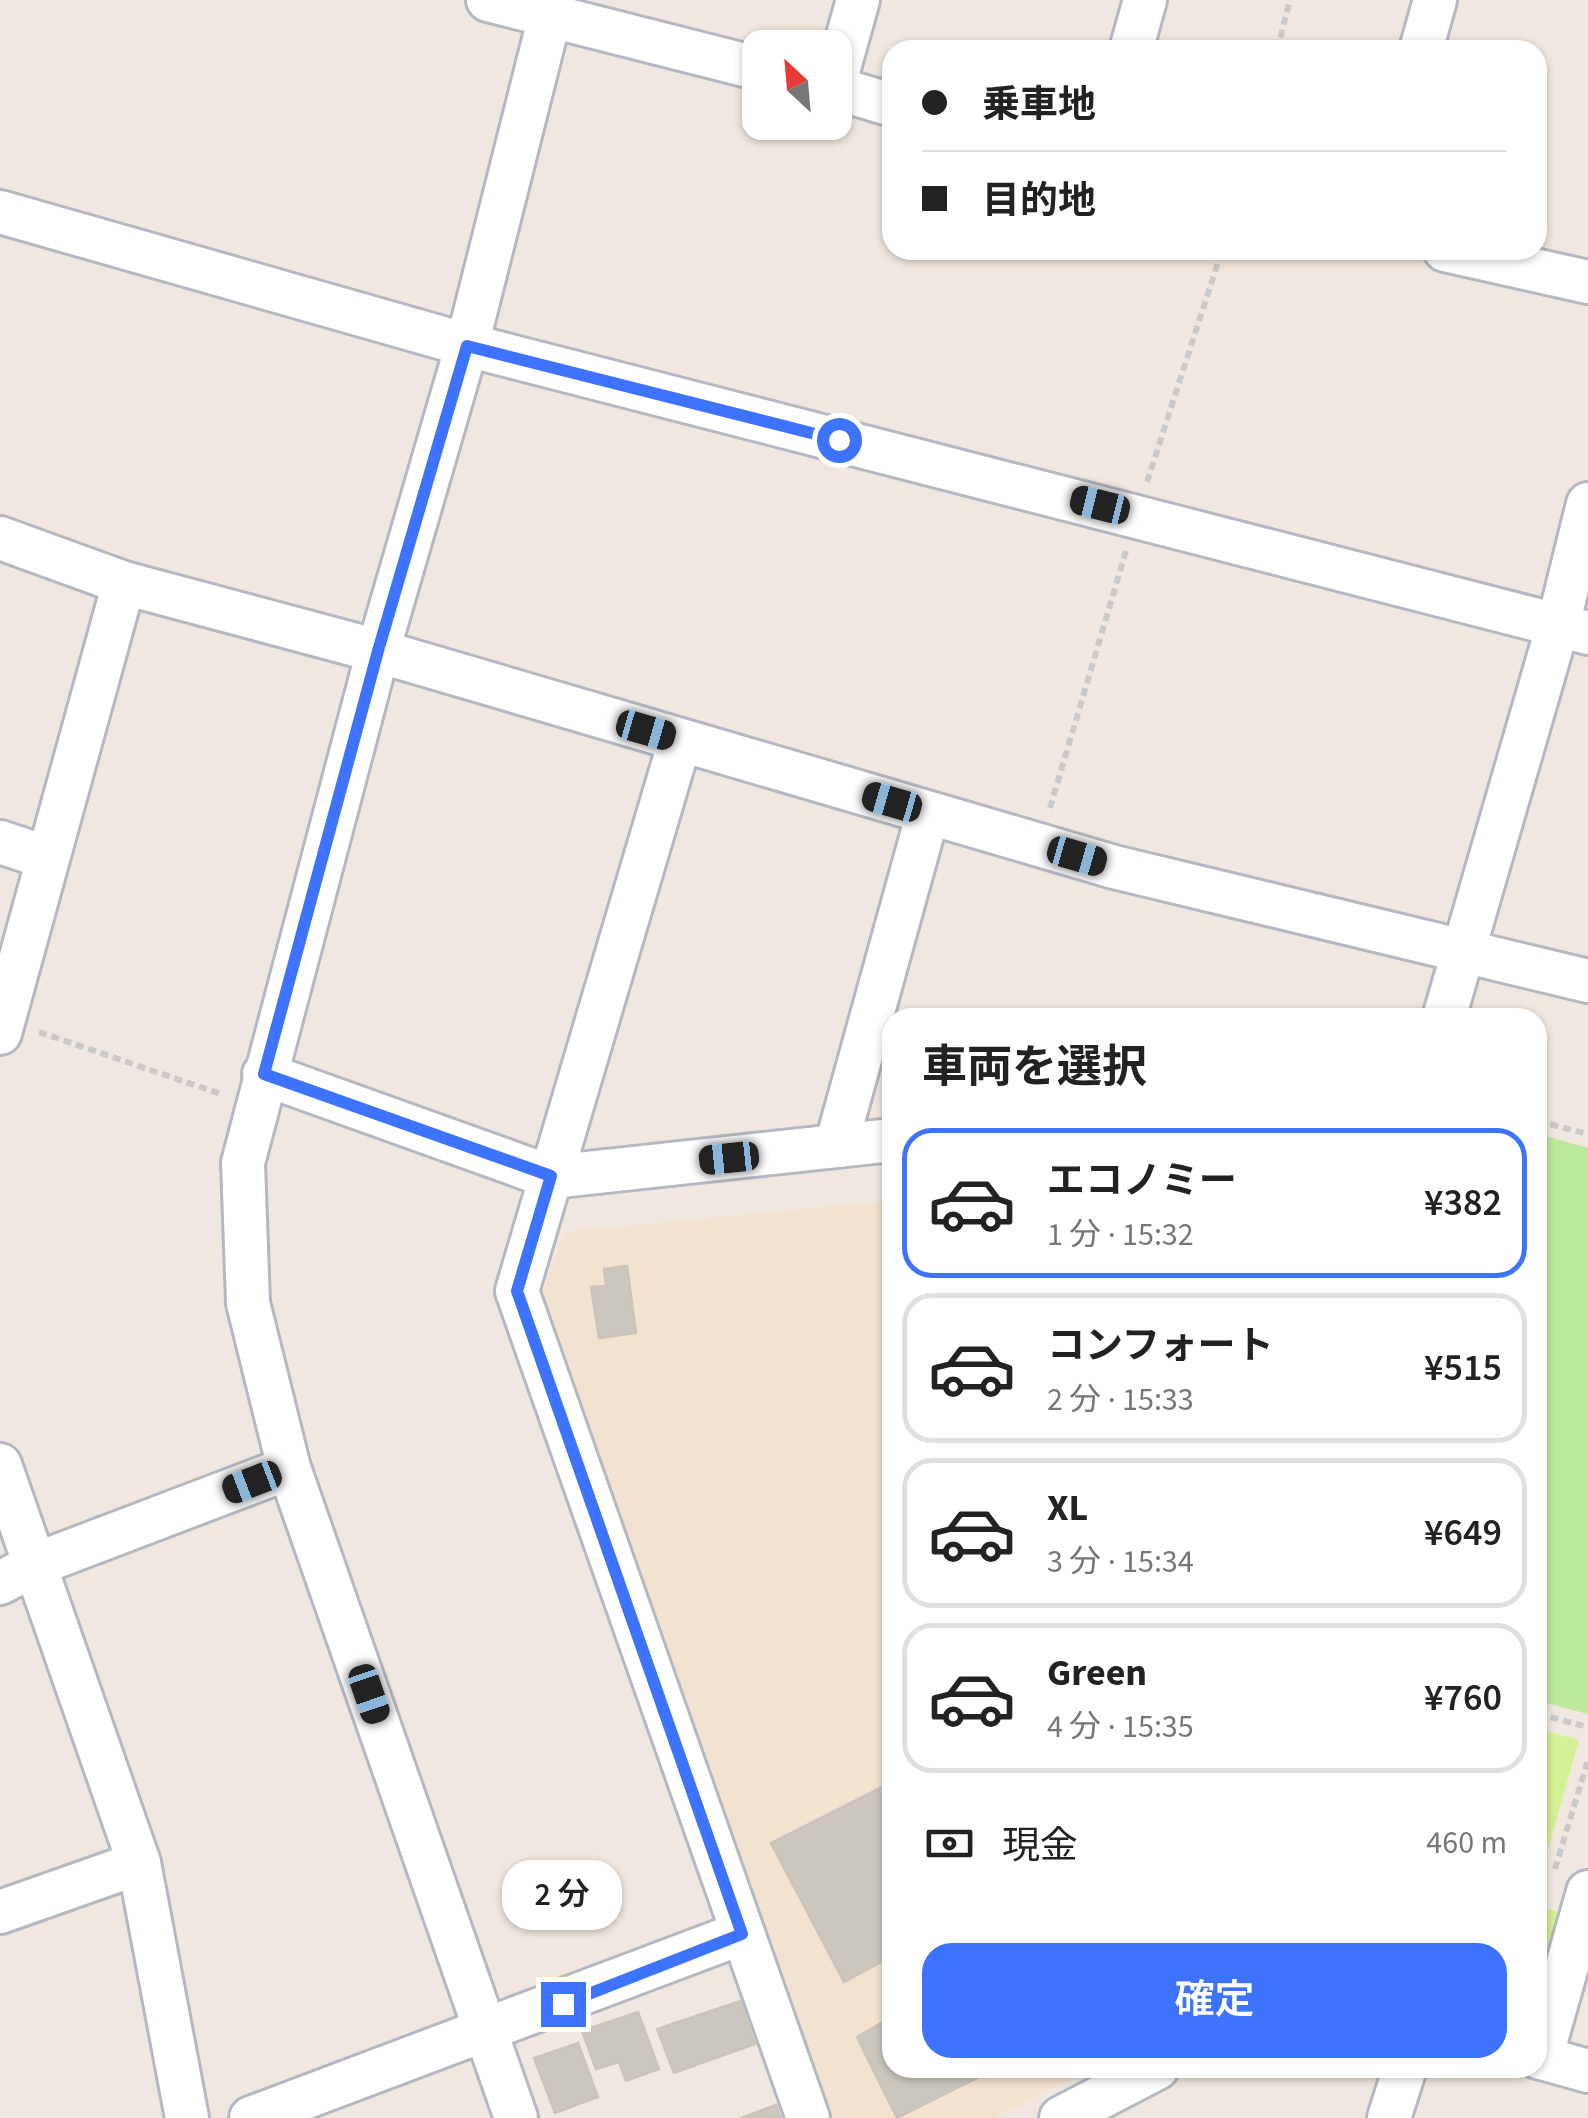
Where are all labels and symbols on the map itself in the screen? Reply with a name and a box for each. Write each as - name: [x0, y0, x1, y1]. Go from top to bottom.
- north arrow: [742, 30, 852, 140]
- route start: [817, 418, 862, 463]
- car: [1067, 483, 1133, 527]
- car: [613, 707, 679, 753]
- car: [859, 779, 925, 825]
- car: [1044, 833, 1110, 879]
- car: [698, 1140, 760, 1176]
- car: [219, 1457, 285, 1507]
- car: [345, 1661, 393, 1727]
- callout: 2 分: [503, 1859, 623, 1929]
- route end: [541, 1982, 586, 2027]

